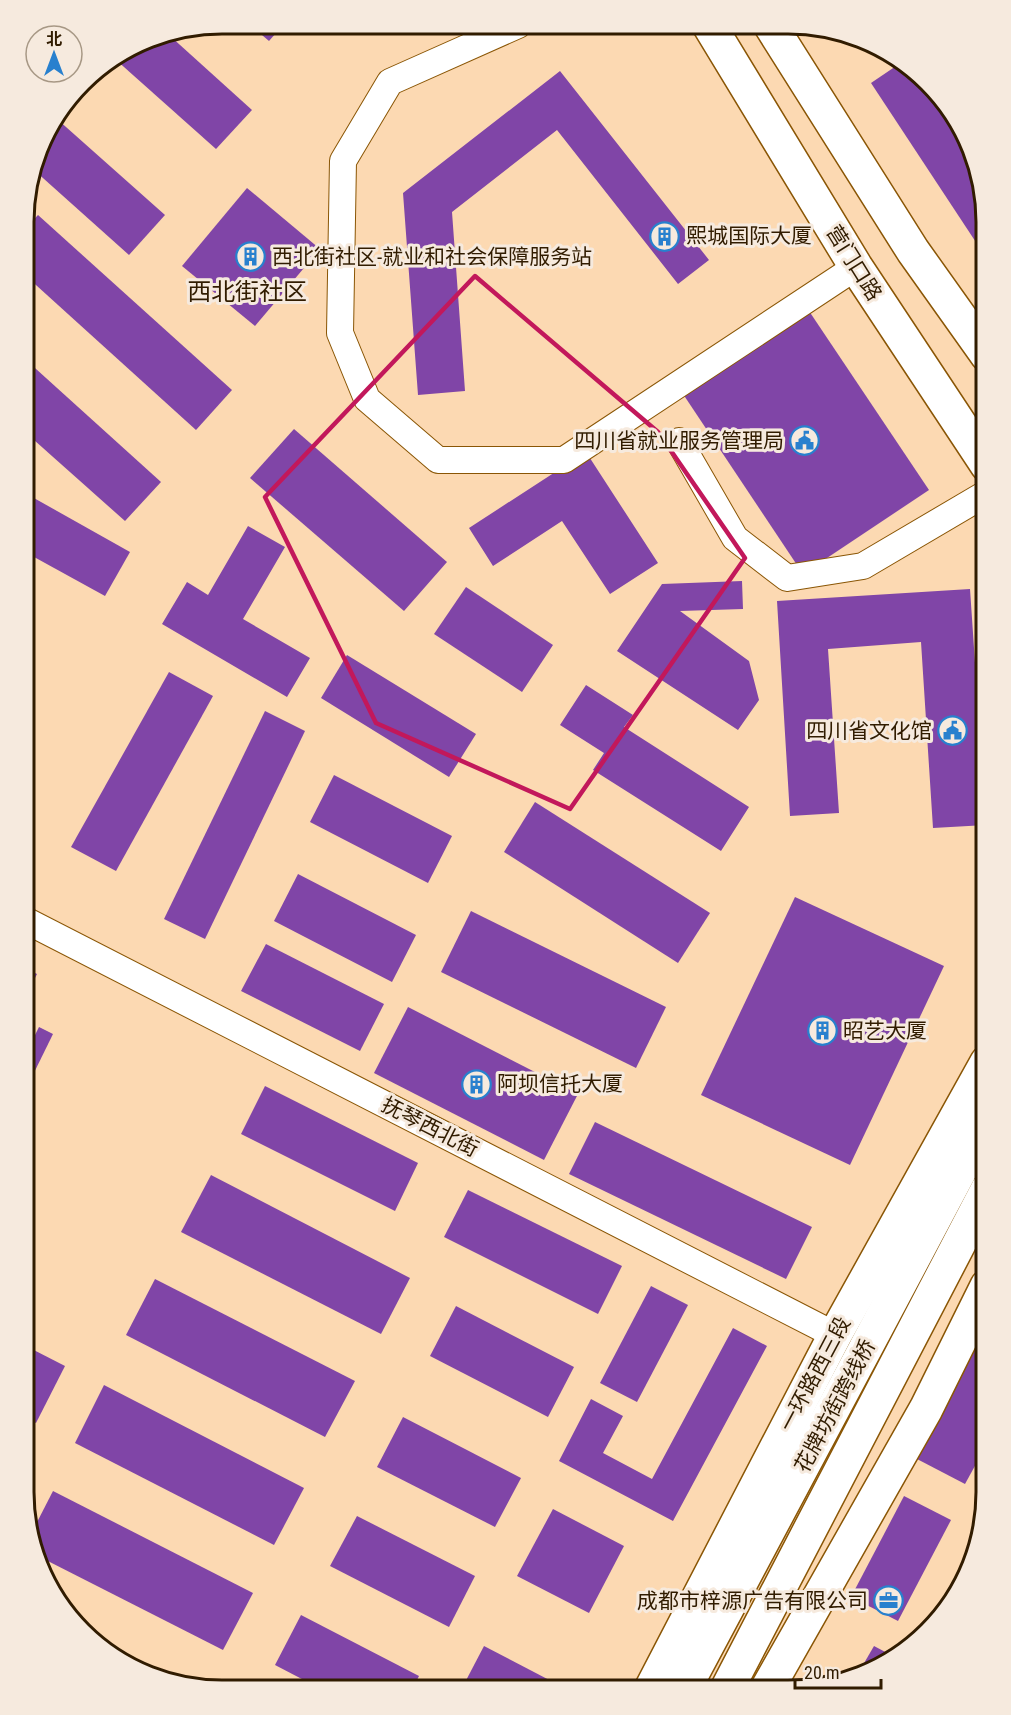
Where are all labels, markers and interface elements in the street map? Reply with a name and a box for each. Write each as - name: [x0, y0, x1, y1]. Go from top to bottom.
- north arrow: [24, 24, 84, 84]
- text: 北: [46, 30, 62, 49]
- building icon: 熙城国际大厦: [649, 220, 681, 252]
- street label: 营门口路: [822, 221, 886, 305]
- place label: 熙城国际大厦: [686, 224, 812, 248]
- building icon: 西北街社区-就业和社会保障服务站: [235, 241, 267, 273]
- place label: 西北街社区-就业和社会保障服务站: [272, 245, 592, 269]
- district label: 西北街社区: [187, 278, 307, 306]
- public building icon: 四川省就业服务管理局: [789, 425, 821, 457]
- place label: 四川省就业服务管理局: [574, 429, 784, 453]
- public building icon: 四川省文化馆: [937, 715, 969, 747]
- place label: 四川省文化馆: [806, 719, 932, 743]
- building icon: 昭艺大厦: [806, 1015, 838, 1047]
- place label: 昭艺大厦: [843, 1019, 927, 1043]
- building icon: 阿坝信托大厦: [460, 1068, 492, 1100]
- place label: 阿坝信托大厦: [497, 1072, 623, 1096]
- street label: 抚琴西北街: [378, 1092, 482, 1162]
- street label: 一环路西三段: [775, 1313, 855, 1435]
- street label: 花牌坊街跨线桥: [790, 1335, 880, 1477]
- office icon: 成都市梓源广告有限公司: [873, 1585, 905, 1617]
- place label: 成都市梓源广告有限公司: [637, 1589, 868, 1613]
- scale bar: [795, 1652, 880, 1690]
- text: 20 m: [804, 1662, 839, 1683]

